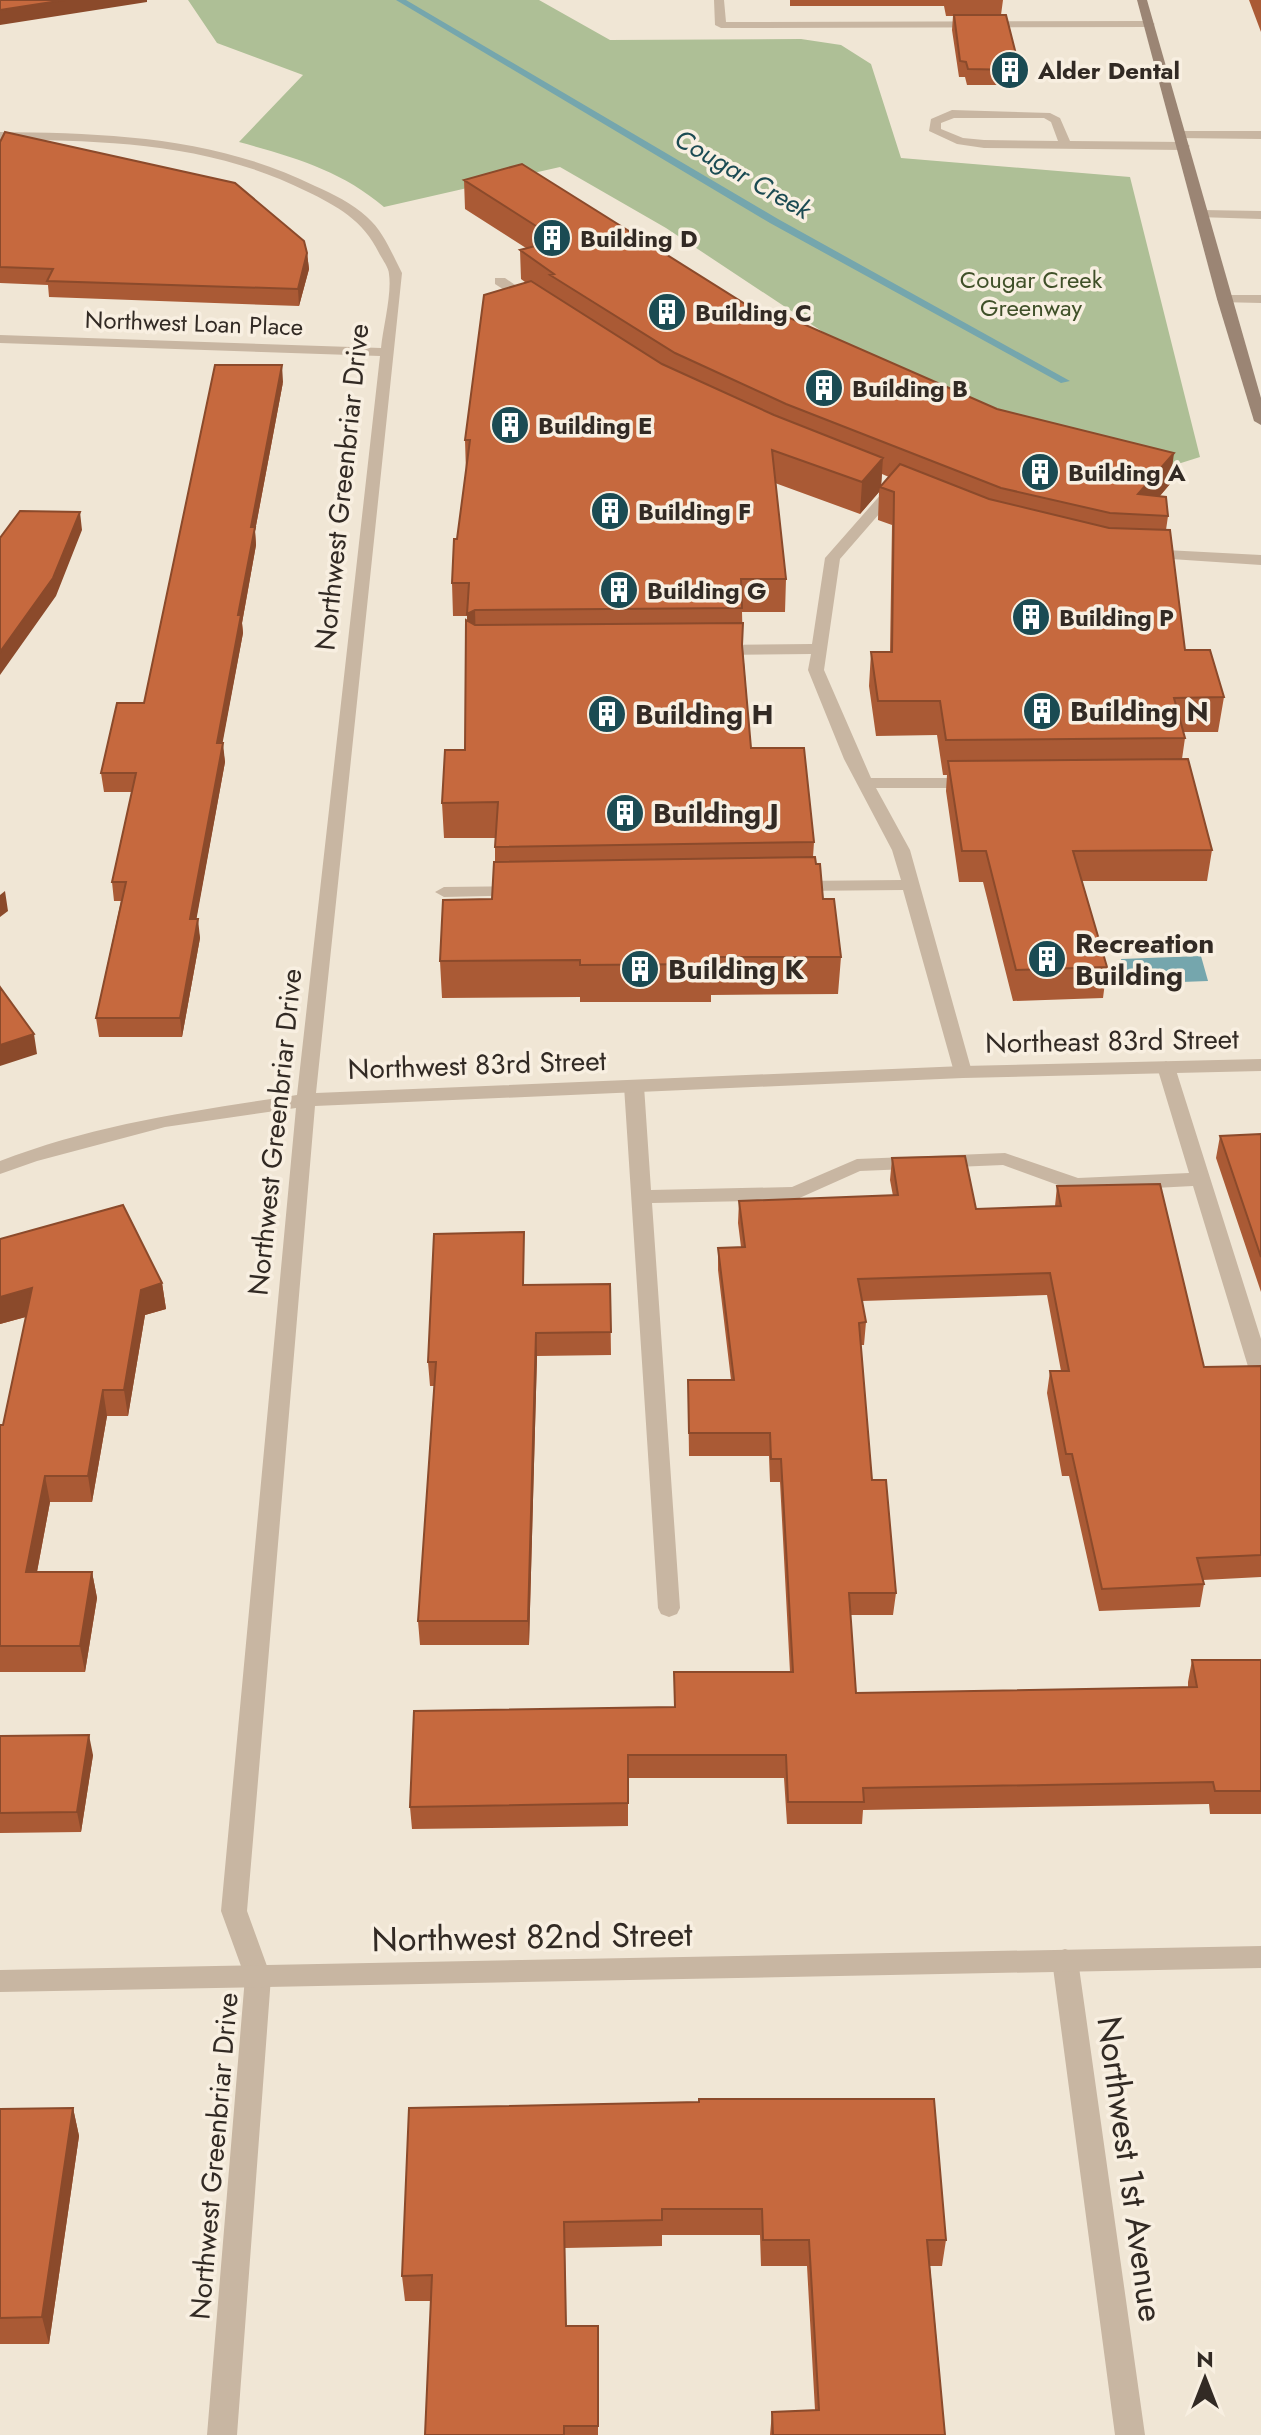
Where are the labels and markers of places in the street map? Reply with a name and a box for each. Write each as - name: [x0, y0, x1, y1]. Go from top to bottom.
- building icon: Alder Dental: [989, 49, 1031, 91]
- place label: Alder Dental: [1037, 53, 1180, 88]
- building icon: Building D: [531, 217, 573, 259]
- place label: Building D: [580, 221, 698, 256]
- building icon: Building C: [646, 291, 688, 333]
- place label: Building C: [695, 295, 812, 330]
- building icon: Building B: [803, 367, 845, 409]
- place label: Building B: [852, 371, 968, 406]
- building icon: Building E: [489, 404, 531, 446]
- place label: Building E: [538, 408, 652, 443]
- building icon: Building A: [1019, 451, 1061, 493]
- place label: Building A: [1068, 455, 1186, 490]
- building icon: Building F: [589, 490, 631, 532]
- place label: Building F: [638, 494, 751, 529]
- building icon: Building G: [598, 569, 640, 611]
- place label: Building G: [647, 573, 766, 608]
- building icon: Building P: [1010, 596, 1052, 638]
- place label: Building P: [1059, 600, 1174, 635]
- building icon: Building N: [1021, 690, 1063, 732]
- place label: Building N: [1070, 691, 1209, 732]
- building icon: Building H: [586, 693, 628, 735]
- place label: Building H: [635, 694, 774, 735]
- building icon: Building J: [604, 792, 646, 834]
- place label: Building J: [653, 793, 779, 834]
- place label: Recreation Building: [1075, 923, 1214, 996]
- building icon: Recreation Building: [1026, 938, 1068, 980]
- building icon: Building K: [619, 948, 661, 990]
- place label: Building K: [668, 949, 805, 990]

